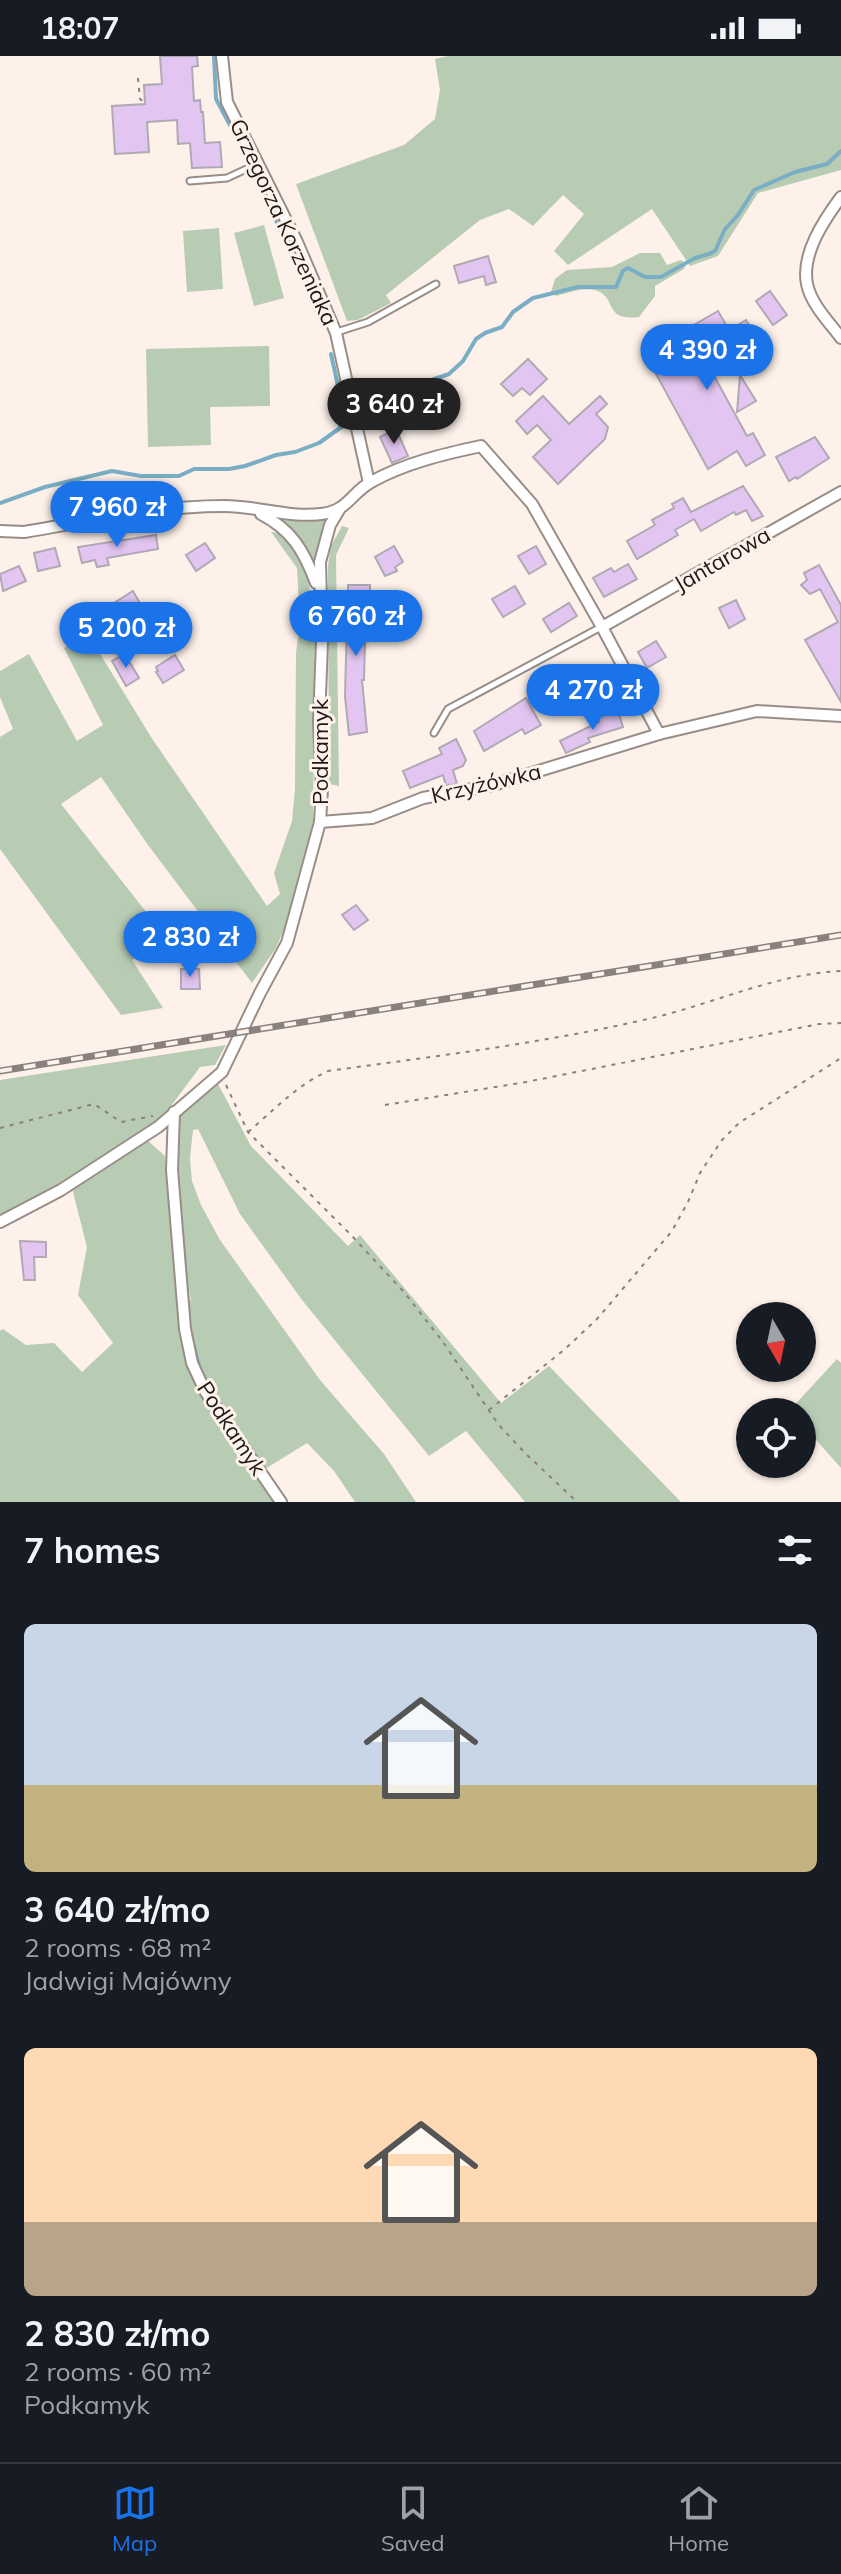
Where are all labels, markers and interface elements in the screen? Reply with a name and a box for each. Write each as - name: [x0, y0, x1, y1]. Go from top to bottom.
- text: 18:07: [40, 9, 119, 47]
- street label: Grzegorza Korzeniaka: [224, 114, 344, 330]
- pin: 4 390 zł: [624, 324, 790, 392]
- text: 4 390 zł: [658, 333, 756, 366]
- pin: 3 640 zł: [311, 378, 477, 446]
- text: 3 640 zł: [345, 387, 443, 420]
- pin: 7 960 zł: [34, 481, 200, 549]
- text: 7 960 zł: [68, 490, 166, 523]
- street label: Jantarowa: [669, 520, 775, 598]
- pin: 6 760 zł: [273, 590, 439, 658]
- text: 6 760 zł: [307, 599, 405, 632]
- pin: 5 200 zł: [43, 602, 209, 670]
- text: 5 200 zł: [77, 611, 175, 644]
- pin: 4 270 zł: [510, 664, 676, 732]
- text: 4 270 zł: [544, 673, 642, 706]
- street label: Podkamyk: [306, 698, 334, 805]
- street label: Krzyżówka: [428, 757, 544, 809]
- pin: 2 830 zł: [107, 911, 273, 979]
- text: 2 830 zł: [141, 920, 239, 953]
- north arrow: [736, 1302, 816, 1382]
- map controls: [736, 1302, 816, 1478]
- street label: Podkamyk: [191, 1376, 273, 1481]
- button: locate: [736, 1398, 816, 1478]
- icon: filters: [773, 1528, 817, 1572]
- text: 7 homes: [24, 1529, 161, 1572]
- icon: home: [349, 1676, 493, 1820]
- text: 3 640 zł/mo: [24, 1888, 210, 1931]
- text: 2 rooms · 68 m²: [24, 1931, 211, 1964]
- text: Jadwigi Majówny: [24, 1964, 231, 1997]
- icon: home: [349, 2100, 493, 2244]
- text: 2 830 zł/mo: [24, 2312, 210, 2355]
- text: 2 rooms · 60 m²: [24, 2355, 211, 2388]
- text: Podkamyk: [24, 2388, 150, 2421]
- tab: Map: [112, 2481, 157, 2557]
- tab: Saved: [381, 2481, 445, 2557]
- tab: Home: [668, 2481, 729, 2557]

